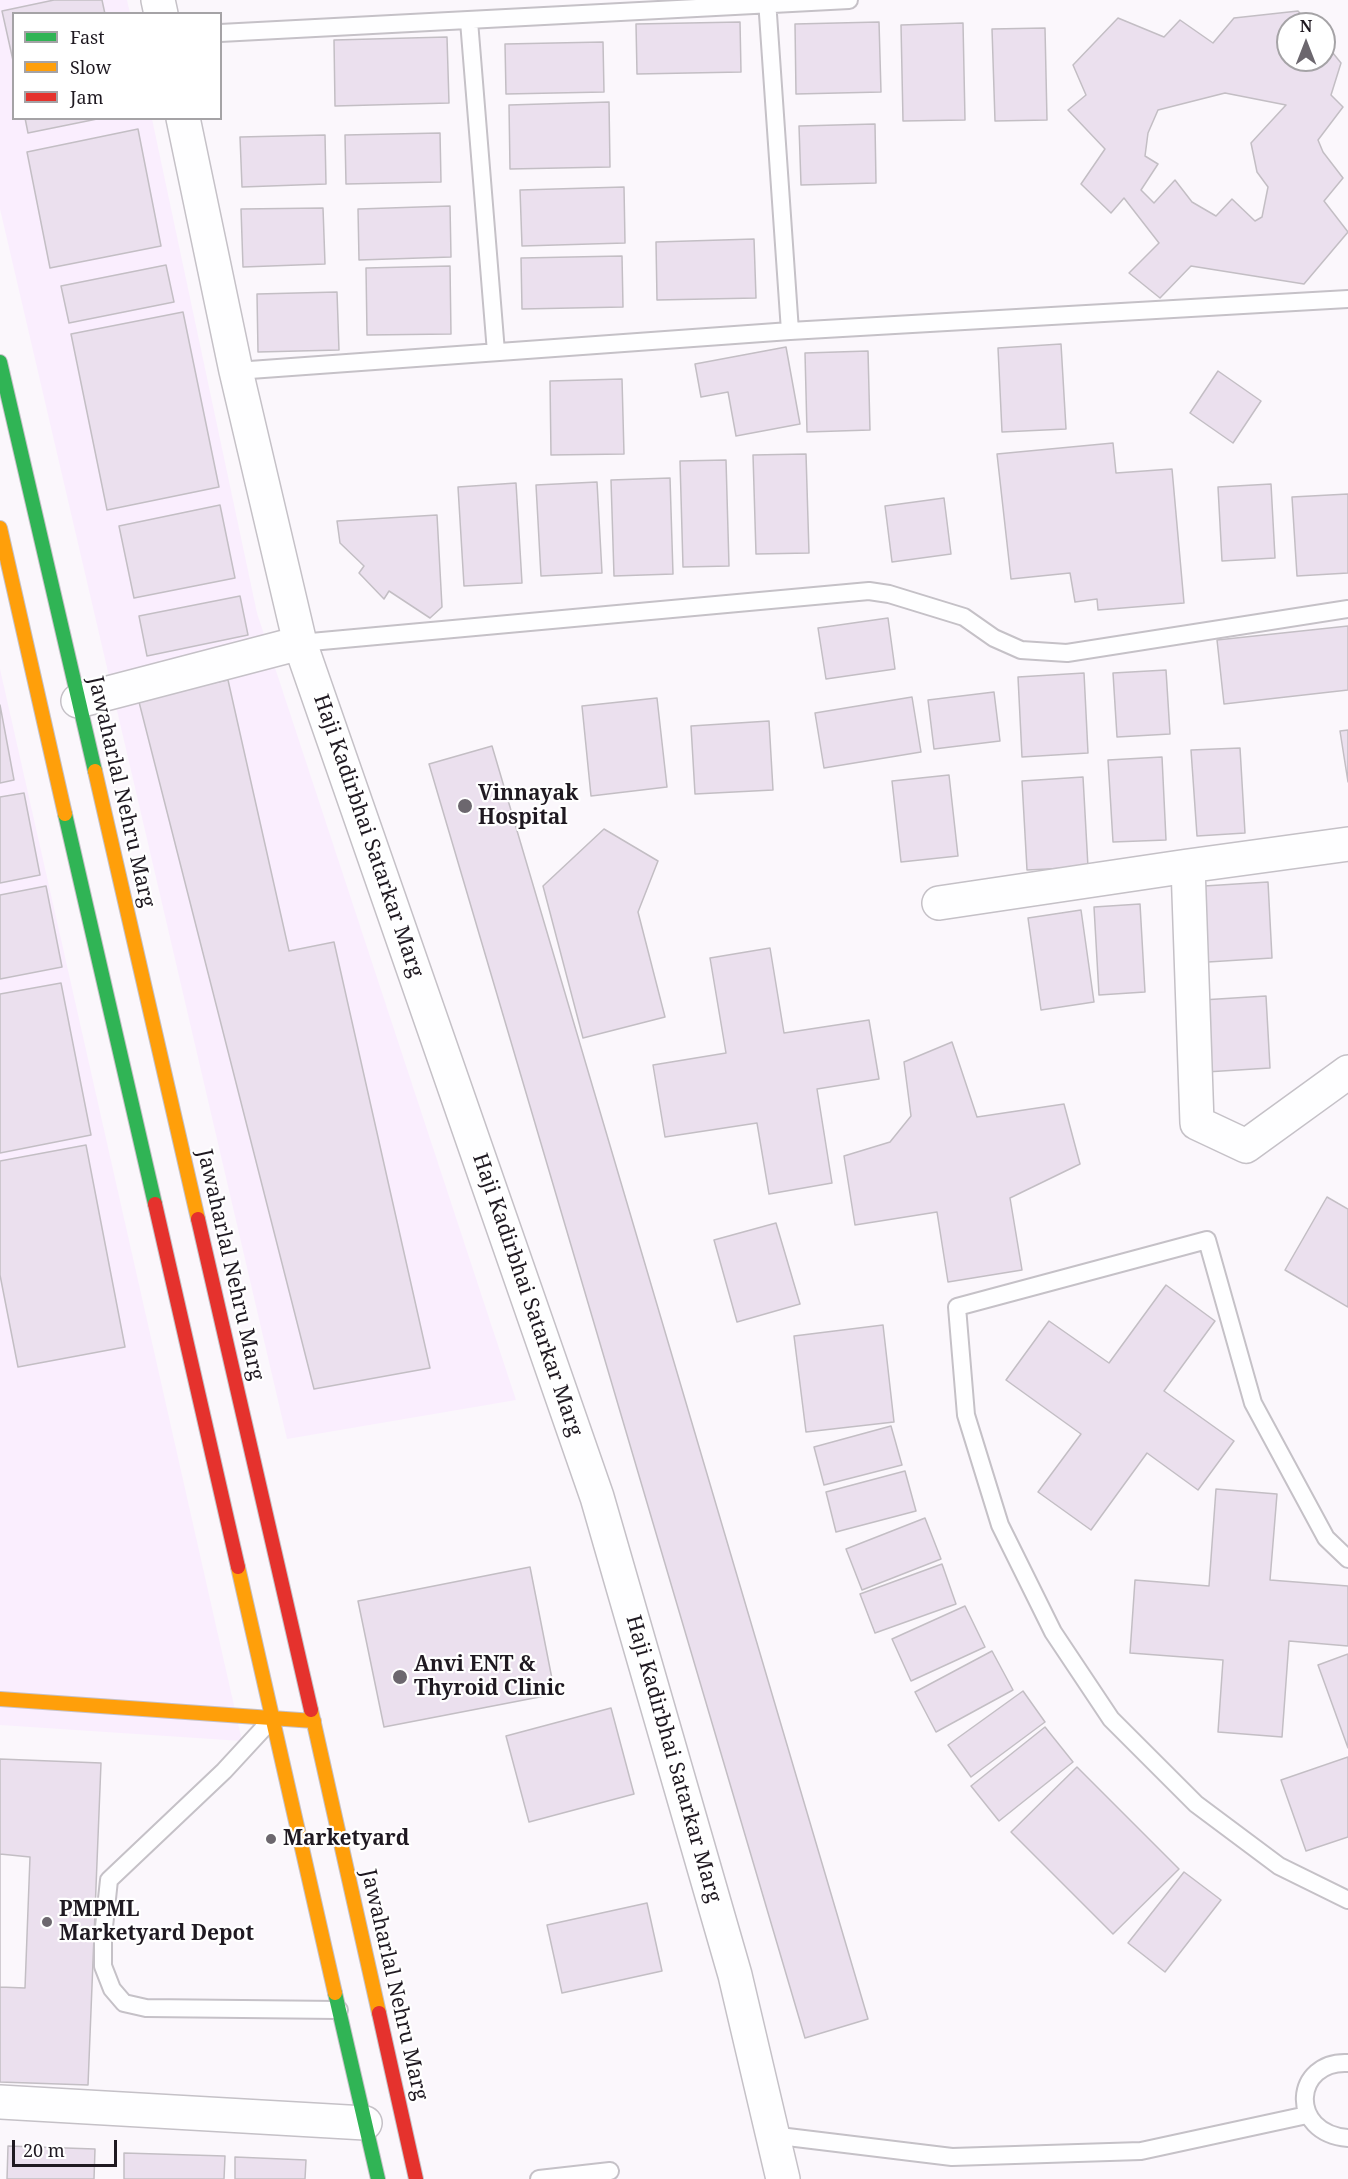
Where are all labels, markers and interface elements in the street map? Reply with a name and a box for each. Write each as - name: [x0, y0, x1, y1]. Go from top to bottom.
- legend: [12, 12, 222, 120]
- north arrow: [1276, 12, 1336, 72]
- text: N: [1300, 15, 1312, 37]
- text: Fast: [70, 25, 105, 49]
- text: Slow: [70, 55, 111, 79]
- text: Jam: [70, 85, 104, 109]
- street label: Jawaharlal Nehru Marg: [82, 674, 160, 910]
- street label: Haji Kadirbhai Satarkar Marg: [308, 691, 428, 981]
- place label: Vinnayak Hospital: [478, 781, 578, 831]
- marker: Vinnayak Hospital: [456, 797, 474, 815]
- street label: Jawaharlal Nehru Marg: [191, 1147, 269, 1383]
- street label: Haji Kadirbhai Satarkar Marg: [467, 1150, 587, 1440]
- street label: Haji Kadirbhai Satarkar Marg: [620, 1612, 726, 1906]
- place label: Anvi ENT & Thyroid Clinic: [414, 1652, 565, 1702]
- marker: Anvi ENT & Thyroid Clinic: [391, 1668, 409, 1686]
- place label: Marketyard: [283, 1826, 409, 1852]
- marker: Marketyard: [264, 1832, 278, 1846]
- street label: Jawaharlal Nehru Marg: [355, 1867, 433, 2103]
- place label: PMPML Marketyard Depot: [59, 1897, 254, 1947]
- marker: PMPML Marketyard Depot: [40, 1915, 54, 1929]
- scale bar: [15, 2128, 120, 2166]
- text: 20 m: [23, 2138, 65, 2162]

